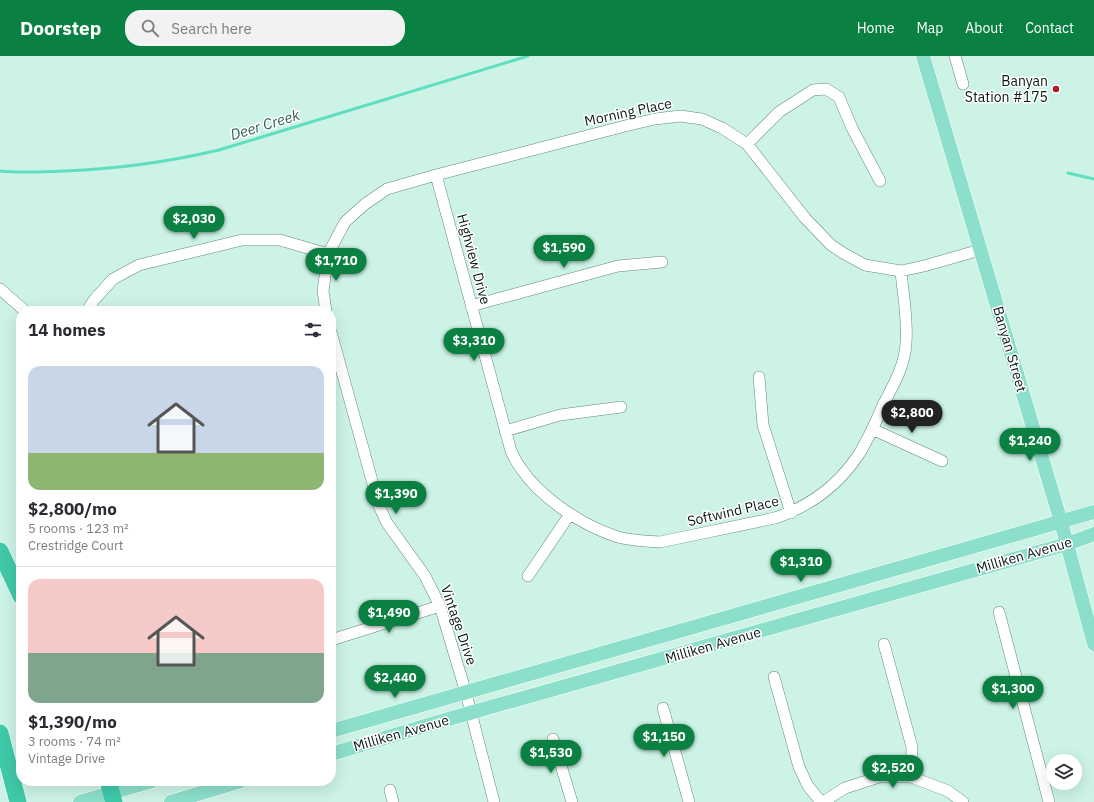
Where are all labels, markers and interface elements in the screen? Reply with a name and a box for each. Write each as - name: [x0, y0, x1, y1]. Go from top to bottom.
- search box: [125, 10, 405, 46]
- text: Doorstep: [20, 16, 101, 40]
- icon: search: [139, 17, 161, 39]
- text: Search here: [171, 19, 252, 38]
- text: Home: [857, 19, 894, 37]
- text: Map: [916, 19, 943, 37]
- text: About: [965, 19, 1003, 37]
- text: Contact: [1025, 19, 1074, 37]
- place label: Banyan Station #175: [965, 72, 1048, 106]
- marker: Banyan Station #175: [1051, 84, 1061, 94]
- street label: Morning Place: [583, 94, 674, 130]
- water label: Deer Creek: [228, 105, 302, 144]
- pin: $2,030: [161, 206, 227, 240]
- text: $2,030: [172, 210, 216, 227]
- street label: Highview Drive: [453, 212, 495, 307]
- pin: $1,590: [531, 235, 597, 269]
- text: $1,590: [542, 239, 586, 256]
- pin: $1,710: [303, 248, 369, 282]
- text: $1,710: [314, 252, 358, 269]
- street label: Banyan Street: [989, 304, 1031, 394]
- text: 14 homes: [28, 319, 105, 341]
- icon: filters: [302, 319, 324, 341]
- pin: $3,310: [441, 328, 507, 362]
- text: $3,310: [452, 332, 496, 349]
- icon: home: [140, 392, 212, 464]
- pin: $2,800: [879, 400, 945, 434]
- text: $2,800: [890, 404, 934, 421]
- pin: $1,240: [997, 428, 1063, 462]
- text: $1,240: [1008, 432, 1052, 449]
- pin: $1,390: [363, 481, 429, 515]
- text: $1,390: [374, 485, 418, 502]
- street label: Softwind Place: [685, 492, 781, 530]
- text: $2,800/mo: [28, 498, 117, 520]
- text: 5 rooms · 123 m²: [28, 520, 129, 537]
- street label: Milliken Avenue: [974, 533, 1074, 577]
- text: Crestridge Court: [28, 537, 123, 554]
- pin: $1,310: [768, 549, 834, 583]
- text: $1,310: [779, 553, 823, 570]
- street label: Vintage Drive: [437, 583, 481, 668]
- pin: $1,490: [356, 600, 422, 634]
- text: $1,490: [367, 604, 411, 621]
- icon: home: [140, 605, 212, 677]
- street label: Milliken Avenue: [663, 623, 763, 667]
- pin: $2,440: [362, 665, 428, 699]
- text: $2,440: [373, 669, 417, 686]
- pin: $1,300: [980, 676, 1046, 710]
- text: $1,300: [991, 680, 1035, 697]
- text: $1,390/mo: [28, 711, 117, 733]
- street label: Milliken Avenue: [351, 711, 451, 755]
- pin: $1,150: [631, 724, 697, 758]
- text: $1,150: [642, 728, 686, 745]
- text: 3 rooms · 74 m²: [28, 733, 121, 750]
- pin: $1,530: [518, 740, 584, 774]
- text: $1,530: [529, 744, 573, 761]
- text: Vintage Drive: [28, 750, 105, 767]
- map controls: [1046, 754, 1082, 790]
- button: layers: [1046, 754, 1082, 790]
- pin: $2,520: [860, 755, 926, 789]
- text: $2,520: [871, 759, 915, 776]

